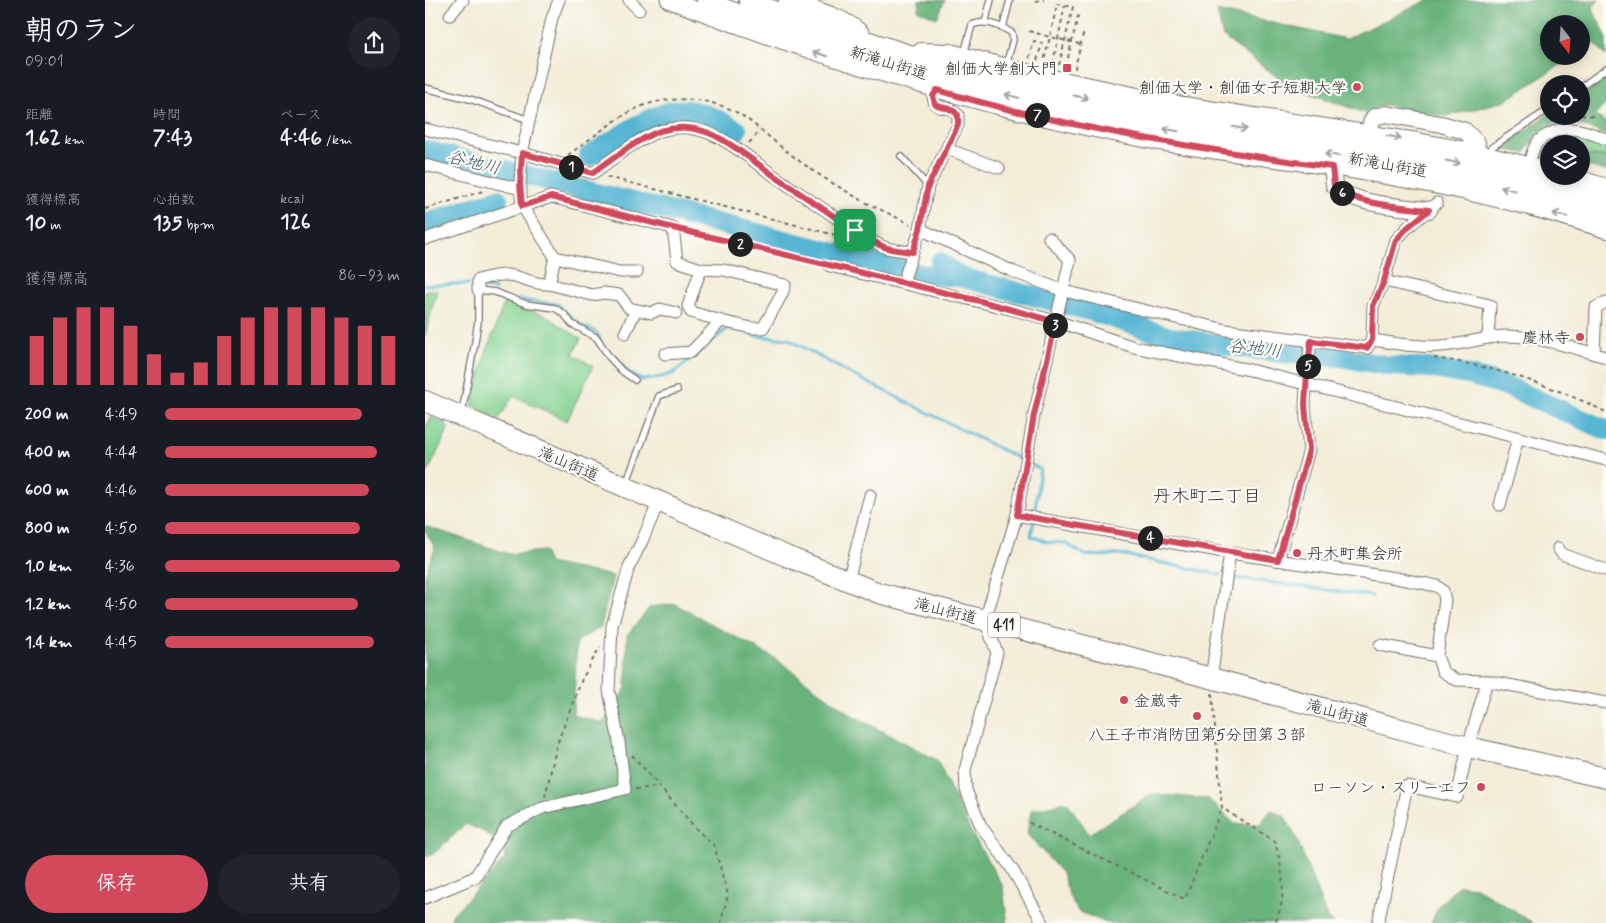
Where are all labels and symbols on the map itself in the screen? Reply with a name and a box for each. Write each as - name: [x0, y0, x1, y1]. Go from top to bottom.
- north arrow: [1540, 15, 1590, 65]
- street label: 新滝山街道: [847, 42, 930, 85]
- one-way arrow: [813, 49, 829, 59]
- place label: 創価大学創大門: [945, 59, 1057, 80]
- marker: 創価大学創大門: [1061, 62, 1073, 74]
- place label: 創価大学・創価女子短期大学: [1139, 78, 1347, 99]
- marker: 創価大学・創価女子短期大学: [1351, 81, 1363, 93]
- one-way arrow: [1005, 90, 1021, 100]
- one-way arrow: [1072, 93, 1088, 103]
- pin: 7: [1025, 102, 1049, 128]
- one-way arrow: [1232, 123, 1248, 133]
- one-way arrow: [1163, 125, 1179, 135]
- one-way arrow: [1385, 132, 1401, 142]
- water label: 谷地川: [445, 145, 503, 181]
- street label: 新滝山街道: [1347, 148, 1429, 183]
- one-way arrow: [1324, 149, 1340, 159]
- pin: 1: [559, 154, 583, 180]
- one-way arrow: [1444, 158, 1460, 167]
- pin: 6: [1329, 180, 1355, 206]
- one-way arrow: [1501, 184, 1517, 193]
- pin: [834, 209, 876, 251]
- one-way arrow: [1552, 210, 1568, 219]
- pin: 2: [727, 232, 753, 256]
- pin: 3: [1043, 312, 1067, 338]
- place label: 慶林寺: [1522, 328, 1570, 349]
- marker: 慶林寺: [1574, 331, 1586, 343]
- water label: 谷地川: [1227, 334, 1283, 364]
- pin: 5: [1295, 354, 1321, 378]
- street label: 滝山街道: [535, 442, 602, 487]
- district label: 丹木町二丁目: [1153, 485, 1261, 509]
- pin: 4: [1137, 526, 1163, 550]
- place label: 丹木町集会所: [1307, 544, 1403, 565]
- marker: 丹木町集会所: [1291, 547, 1303, 559]
- street label: 滝山街道: [912, 594, 979, 629]
- road number: 411: [988, 612, 1020, 638]
- place label: 金蔵寺: [1134, 691, 1182, 712]
- marker: 金蔵寺: [1118, 694, 1130, 706]
- street label: 滝山街道: [1304, 695, 1371, 732]
- marker: 八王子市消防団第5分団第３部: [1191, 710, 1203, 722]
- place label: 八王子市消防団第5分団第３部: [1088, 725, 1306, 746]
- place label: ローソン・スリーエフ: [1311, 778, 1471, 799]
- marker: ローソン・スリーエフ: [1475, 781, 1487, 793]

